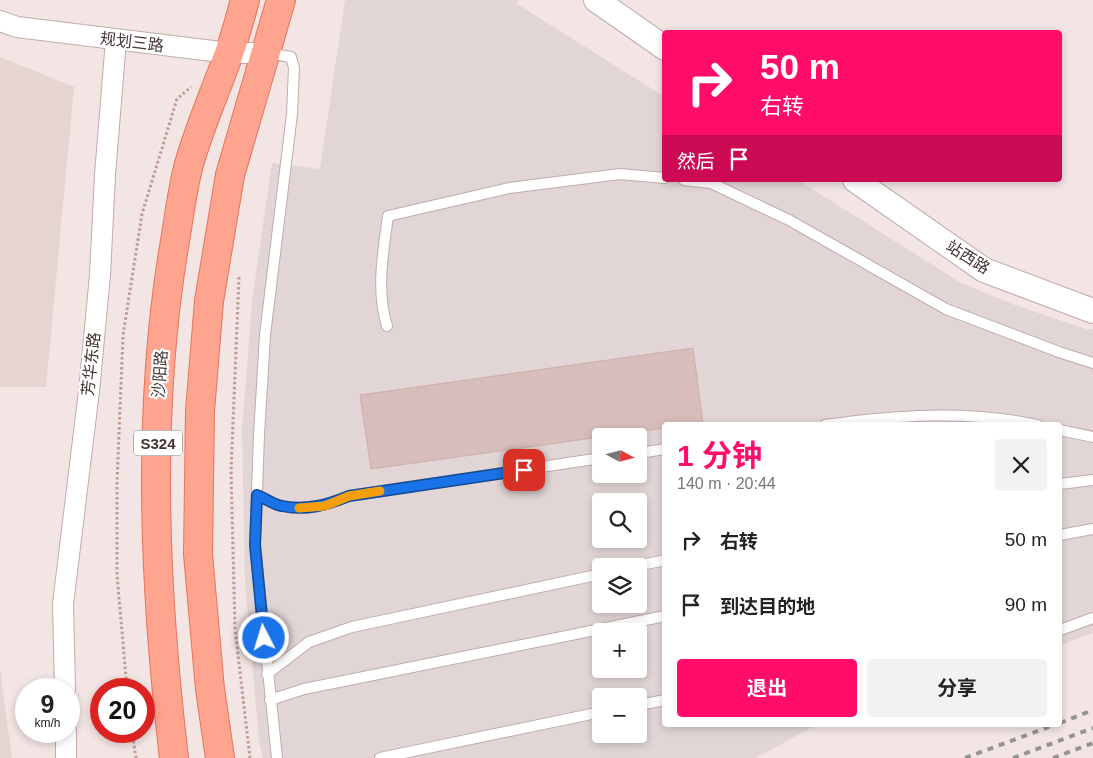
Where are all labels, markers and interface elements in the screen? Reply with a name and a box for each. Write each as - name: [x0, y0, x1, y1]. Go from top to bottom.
- street label: 规划三路: [99, 30, 165, 54]
- text: 50 m: [760, 47, 840, 86]
- icon: right: [677, 50, 742, 115]
- text: 右转: [760, 94, 804, 119]
- icon: arrive: [725, 145, 753, 173]
- text: 然后: [677, 151, 715, 172]
- street label: 站西路: [943, 237, 993, 277]
- street label: 芳华东路: [79, 331, 103, 397]
- street label: 沙阳路: [150, 349, 170, 399]
- north arrow: [592, 428, 648, 482]
- map controls: [592, 428, 647, 743]
- road number: S324: [134, 430, 182, 456]
- text: 1 分钟: [677, 439, 762, 472]
- button: close: [995, 439, 1047, 491]
- pin: [503, 449, 545, 491]
- icon: arrive: [510, 456, 538, 484]
- text: 140 m · 20:44: [677, 475, 776, 492]
- button: search: [592, 493, 647, 548]
- icon: right: [677, 526, 705, 554]
- text: 50 m: [1005, 529, 1047, 550]
- text: 右转: [720, 531, 758, 552]
- button: layers: [592, 558, 647, 613]
- icon: arrive: [677, 591, 705, 619]
- text: 90 m: [1005, 594, 1047, 615]
- text: 到达目的地: [720, 596, 815, 617]
- position arrow: [237, 611, 289, 663]
- button: +: [592, 623, 647, 678]
- button: 退出: [677, 659, 857, 717]
- button: 分享: [867, 659, 1047, 717]
- speed limit sign: 20: [90, 678, 155, 743]
- button: −: [592, 688, 647, 743]
- text: 9: [41, 690, 54, 718]
- text: km/h: [34, 716, 61, 730]

